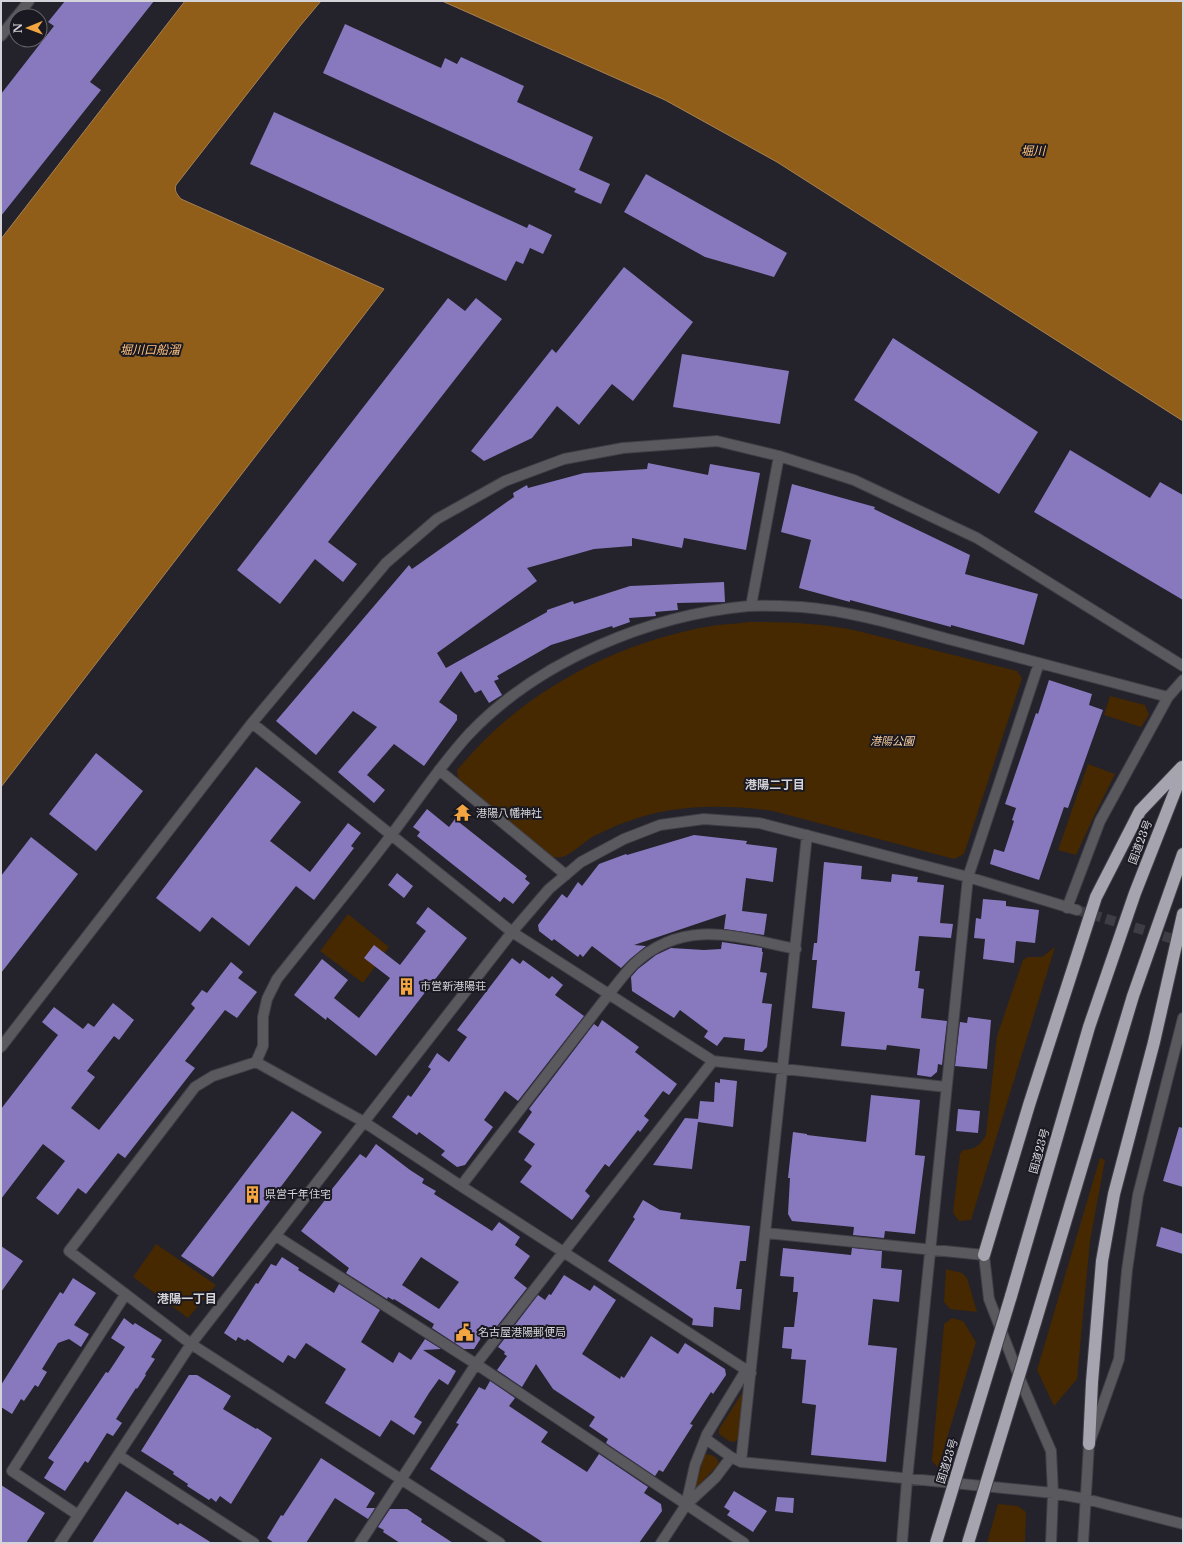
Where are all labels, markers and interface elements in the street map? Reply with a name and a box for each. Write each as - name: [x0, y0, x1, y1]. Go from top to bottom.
- north arrow: [8, 8, 48, 48]
- text: N: [11, 22, 25, 33]
- water label: 堀川: [1021, 143, 1047, 158]
- water label: 堀川口船溜: [120, 342, 182, 357]
- park label: 港陽公園: [870, 734, 916, 748]
- district label: 港陽二丁目: [745, 777, 805, 792]
- temple icon: 港陽八幡神社: [453, 803, 473, 823]
- place label: 港陽八幡神社: [476, 806, 542, 820]
- street label: 国道23号: [1125, 818, 1155, 866]
- building icon: 市営新港陽荘: [397, 976, 417, 996]
- place label: 市営新港陽荘: [420, 979, 486, 993]
- street label: 国道23号: [1026, 1127, 1052, 1175]
- building icon: 県営千年住宅: [242, 1184, 262, 1204]
- place label: 県営千年住宅: [265, 1187, 331, 1201]
- district label: 港陽一丁目: [157, 1291, 217, 1306]
- public building icon: 名古屋港陽郵便局: [455, 1322, 475, 1342]
- place label: 名古屋港陽郵便局: [478, 1325, 566, 1339]
- street label: 国道23号: [933, 1437, 961, 1485]

